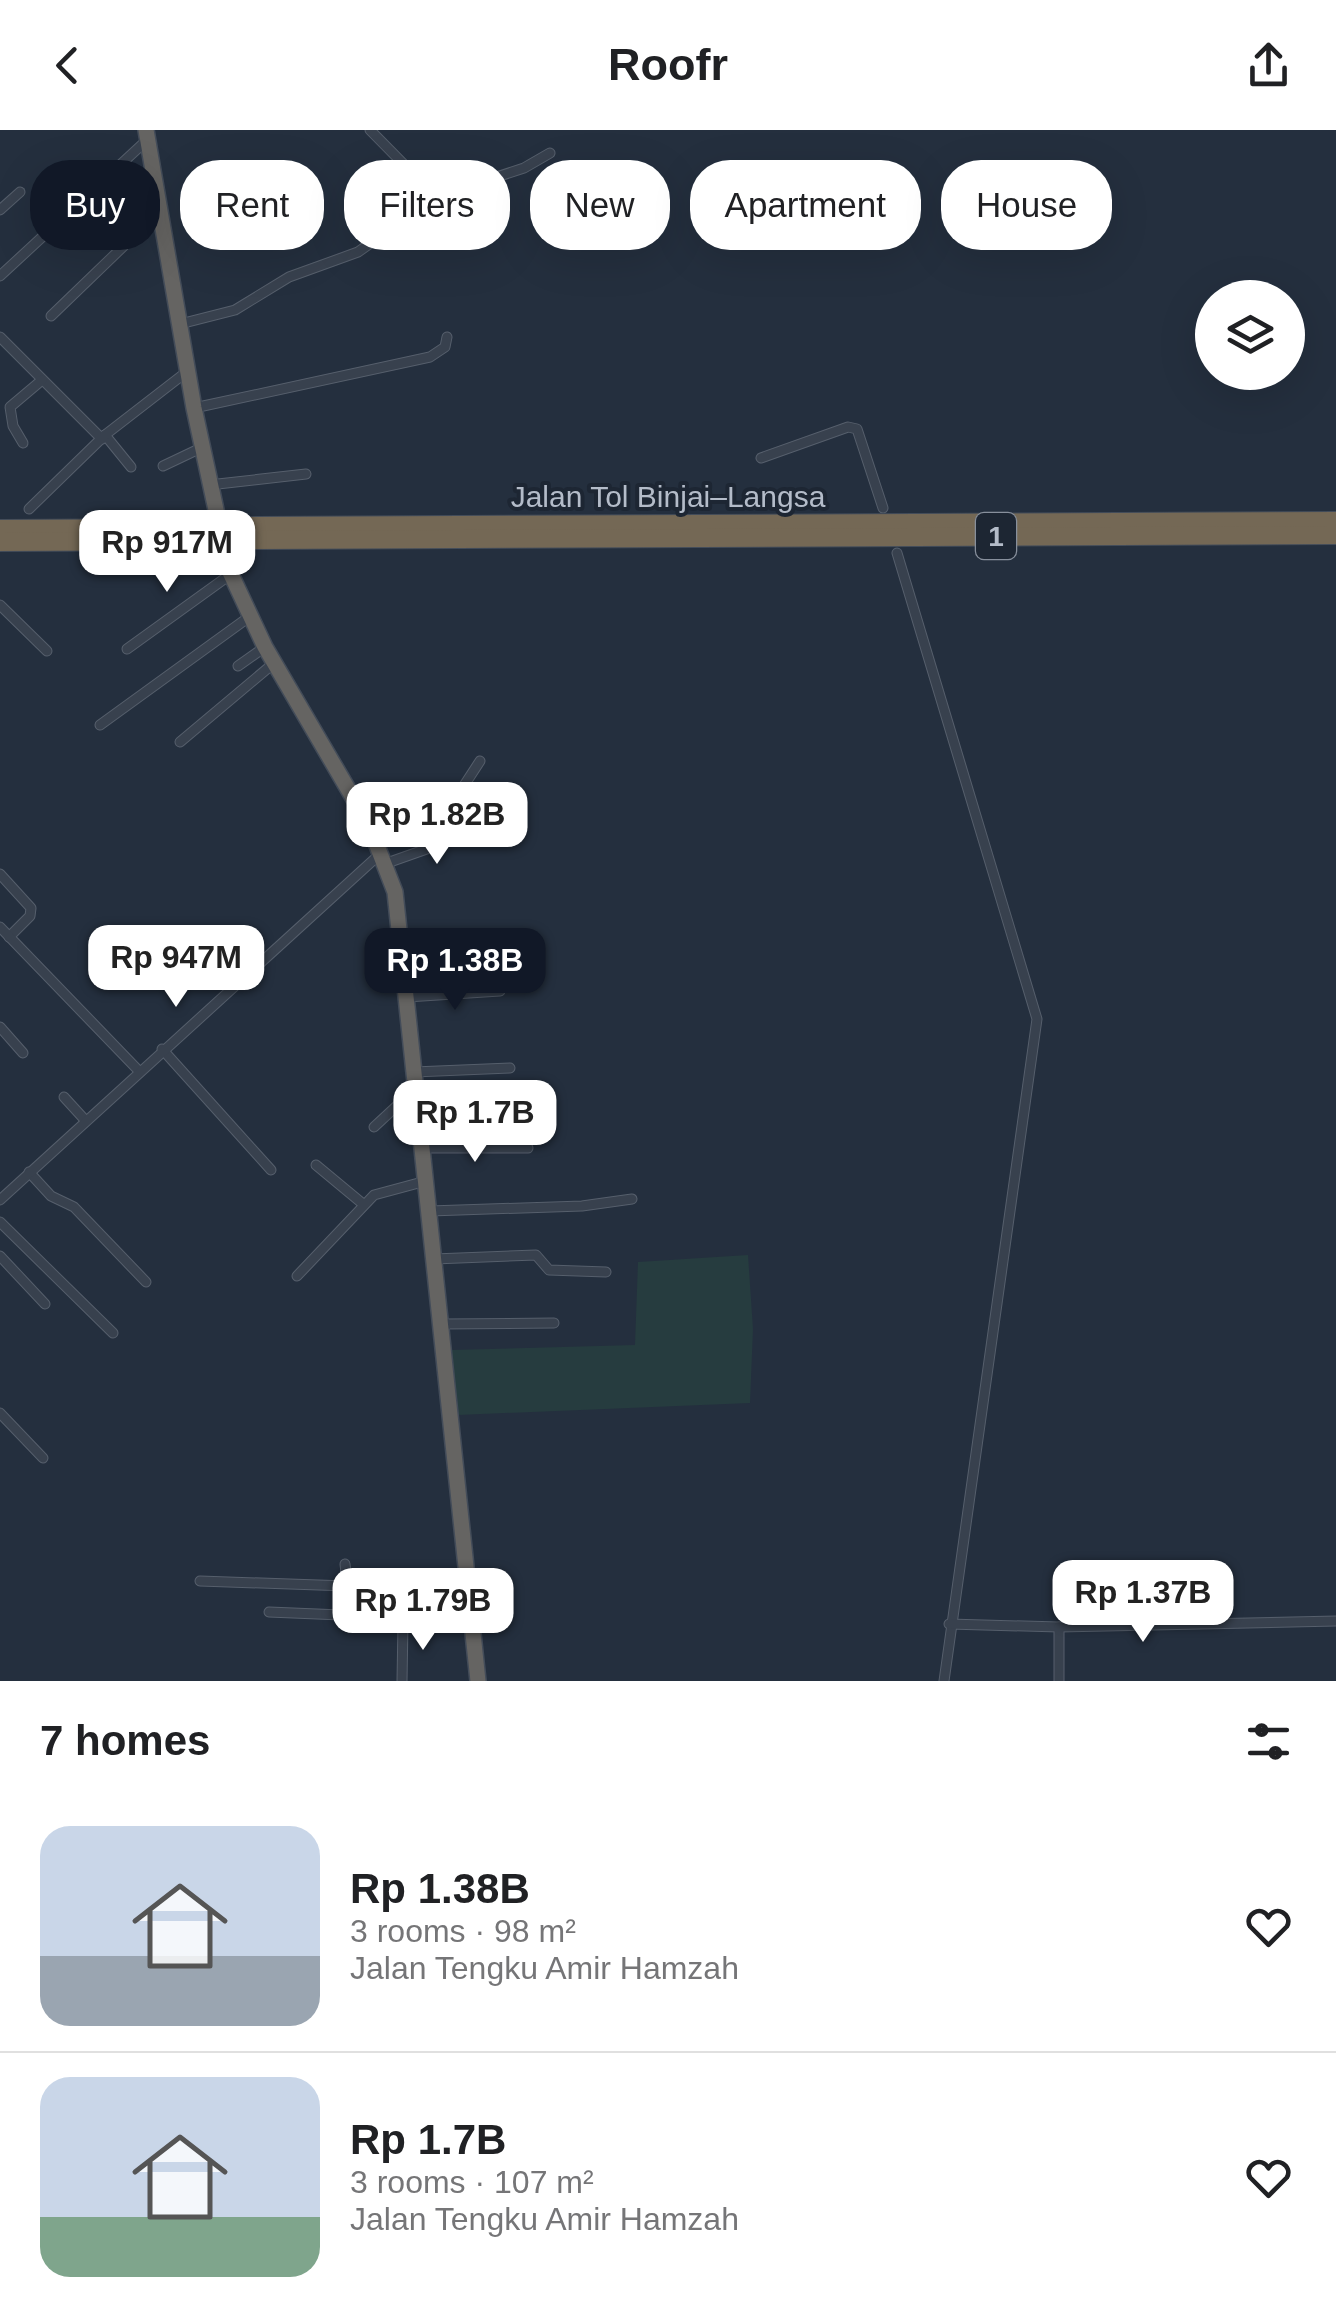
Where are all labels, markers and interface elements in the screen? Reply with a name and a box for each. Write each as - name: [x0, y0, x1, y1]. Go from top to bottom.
- icon: back: [40, 38, 95, 93]
- icon: share: [1241, 38, 1296, 93]
- text: Roofr: [608, 39, 728, 90]
- chip: Buy: [30, 160, 160, 250]
- chip: Rent: [180, 160, 324, 250]
- chip: Filters: [344, 160, 510, 250]
- chip: New: [530, 160, 670, 250]
- chip: Apartment: [690, 160, 921, 250]
- chip: House: [941, 160, 1112, 250]
- map controls: [1195, 280, 1305, 390]
- button: layers: [1195, 280, 1305, 390]
- street label: Jalan Tol Binjai–Langsa: [511, 480, 826, 513]
- pin: Rp 917M: [75, 510, 259, 595]
- road number: 1: [976, 513, 1016, 559]
- text: Rp 917M: [101, 524, 233, 560]
- pin: Rp 1.82B: [334, 782, 540, 867]
- text: Rp 1.82B: [369, 796, 505, 832]
- pin: Rp 947M: [84, 925, 268, 1010]
- pin: Rp 1.38B: [352, 928, 558, 1013]
- text: Rp 947M: [110, 939, 242, 975]
- text: Rp 1.38B: [387, 942, 523, 978]
- pin: Rp 1.7B: [383, 1080, 567, 1165]
- text: Rp 1.7B: [415, 1094, 535, 1130]
- pin: Rp 1.37B: [1040, 1560, 1246, 1645]
- pin: Rp 1.79B: [320, 1568, 526, 1653]
- text: Rp 1.37B: [1075, 1574, 1211, 1610]
- text: Rp 1.79B: [355, 1582, 491, 1618]
- icon: filters: [1241, 1714, 1296, 1769]
- text: 7 homes: [40, 1717, 210, 1764]
- text: Rp 1.38B: [350, 1865, 530, 1912]
- icon: home: [120, 1866, 240, 1986]
- icon: heart: [1241, 1899, 1296, 1954]
- text: 3 rooms · 98 m²: [350, 1913, 576, 1949]
- text: Jalan Tengku Amir Hamzah: [350, 1950, 739, 1986]
- text: Rp 1.7B: [350, 2116, 506, 2163]
- icon: home: [120, 2117, 240, 2237]
- icon: heart: [1241, 2150, 1296, 2205]
- text: 3 rooms · 107 m²: [350, 2164, 594, 2200]
- text: Jalan Tengku Amir Hamzah: [350, 2201, 739, 2237]

